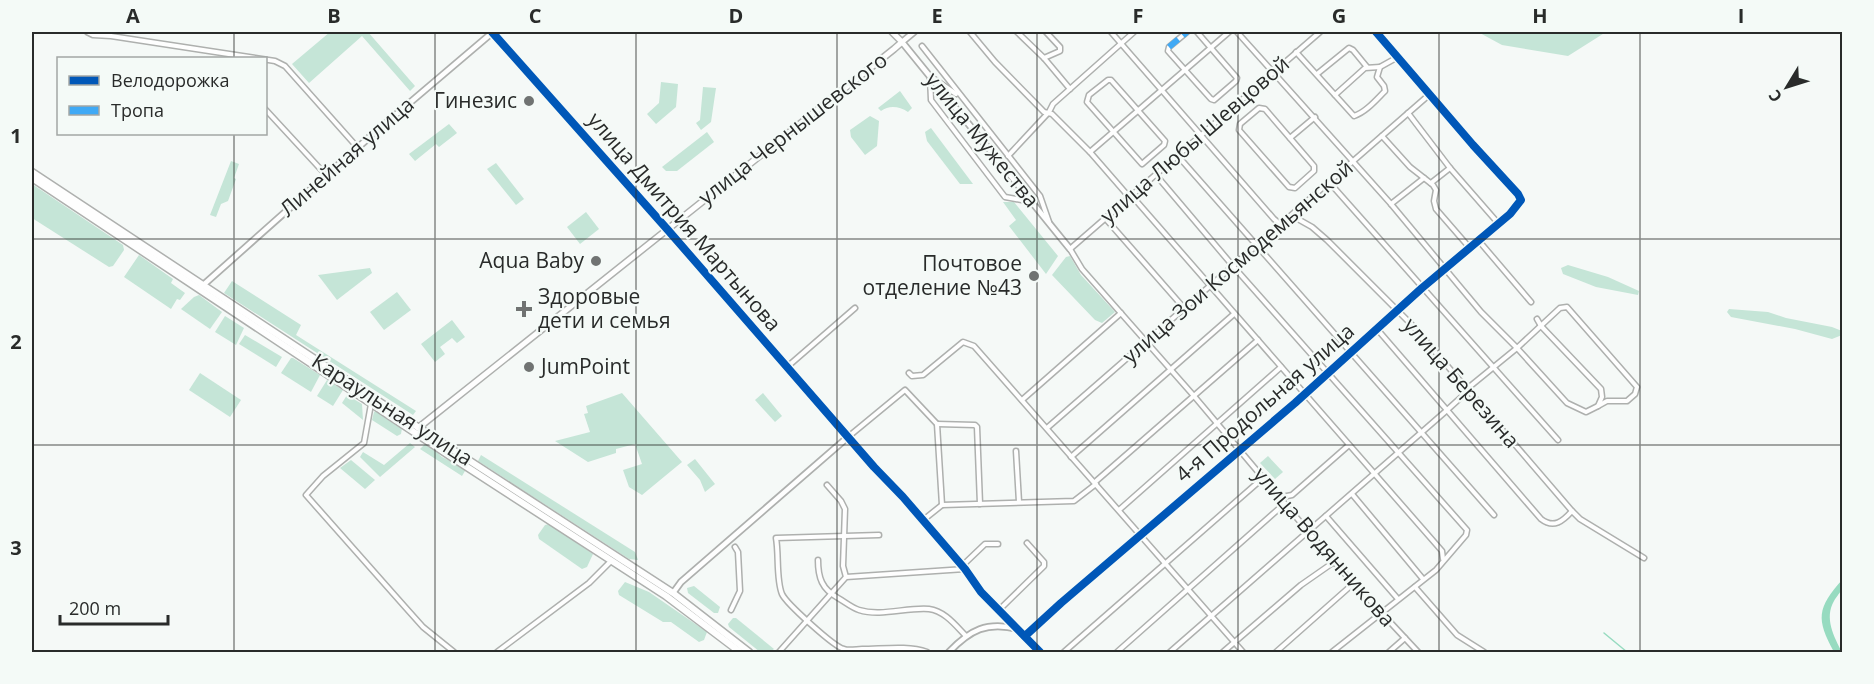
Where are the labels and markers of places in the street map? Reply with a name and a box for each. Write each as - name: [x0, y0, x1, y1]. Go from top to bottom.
- place label: Гинезис: [434, 86, 517, 114]
- marker: Гинезис: [522, 94, 536, 108]
- place label: Aqua Baby: [479, 246, 584, 274]
- place label: Почтовое отделение №43: [863, 249, 1022, 301]
- marker: Aqua Baby: [589, 254, 603, 268]
- marker: Почтовое отделение №43: [1027, 269, 1041, 283]
- place label: Здоровые дети и семья: [538, 282, 671, 334]
- marker: Здоровые дети и семья: [515, 300, 533, 318]
- place label: JumPoint: [539, 352, 630, 380]
- marker: JumPoint: [522, 360, 536, 374]

